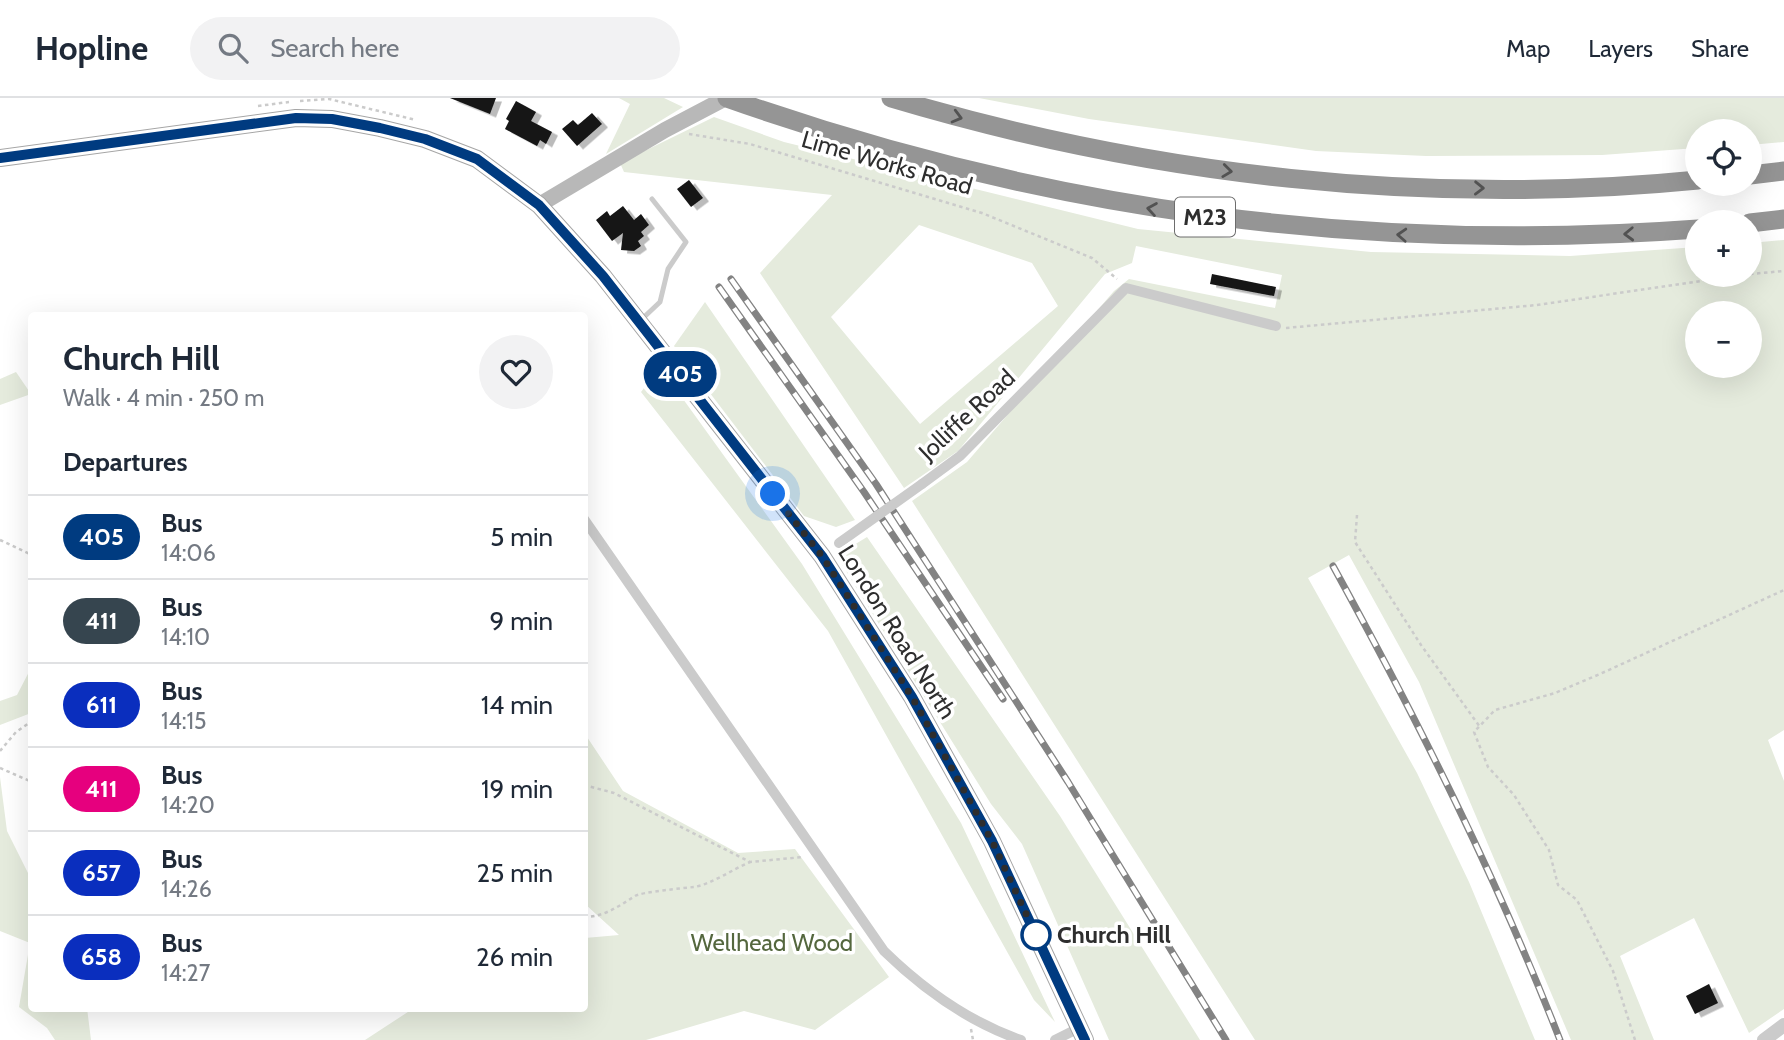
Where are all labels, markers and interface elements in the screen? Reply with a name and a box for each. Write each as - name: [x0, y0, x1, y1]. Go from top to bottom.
- search box: [190, 17, 680, 80]
- text: Hopline: [35, 28, 148, 68]
- icon: search: [214, 29, 252, 67]
- text: Search here: [270, 32, 399, 64]
- text: Map: [1506, 34, 1550, 63]
- text: Layers: [1588, 34, 1653, 63]
- text: Share: [1691, 34, 1749, 63]
- one-way arrow: [950, 108, 962, 123]
- map controls: [1685, 119, 1762, 378]
- button: locate: [1685, 119, 1762, 196]
- street label: Lime Works Road: [798, 124, 976, 201]
- one-way arrow: [1222, 164, 1233, 179]
- one-way arrow: [1473, 181, 1484, 196]
- road number: M23: [1175, 198, 1235, 236]
- one-way arrow: [1146, 202, 1157, 217]
- button: +: [1685, 210, 1762, 287]
- one-way arrow: [1624, 226, 1635, 241]
- one-way arrow: [1396, 227, 1407, 242]
- button: −: [1685, 301, 1762, 378]
- button: heart: [479, 335, 553, 409]
- text: Church Hill: [63, 338, 220, 378]
- line badge: 405: [640, 351, 720, 397]
- text: 405: [658, 359, 702, 388]
- street label: Jolliffe Road: [912, 363, 1021, 467]
- text: Walk · 4 min · 250 m: [63, 384, 265, 412]
- text: Departures: [63, 446, 187, 478]
- your location: [755, 476, 790, 511]
- text: Bus: [161, 507, 202, 539]
- text: 5 min: [490, 521, 553, 553]
- text: 405: [79, 522, 124, 551]
- text: 14:06: [161, 539, 216, 567]
- street label: London Road North: [832, 539, 963, 724]
- text: Bus: [161, 591, 202, 623]
- text: 9 min: [490, 605, 553, 637]
- text: 411: [85, 606, 118, 635]
- text: 14:10: [161, 623, 210, 651]
- text: Bus: [161, 675, 202, 707]
- text: 14 min: [481, 689, 553, 721]
- text: 611: [86, 690, 117, 719]
- text: 14:15: [161, 707, 207, 735]
- text: Bus: [161, 759, 202, 791]
- text: 19 min: [481, 773, 553, 805]
- text: 411: [85, 774, 118, 803]
- text: 14:20: [161, 791, 215, 819]
- text: Bus: [161, 843, 202, 875]
- text: 25 min: [477, 857, 553, 889]
- text: 657: [82, 858, 121, 887]
- text: 14:26: [161, 875, 212, 903]
- marker: Church Hill: [1021, 920, 1051, 950]
- place label: Church Hill: [1057, 920, 1171, 949]
- text: Bus: [161, 927, 202, 959]
- park label: Wellhead Wood: [691, 928, 853, 957]
- text: 26 min: [476, 941, 553, 973]
- text: 658: [81, 942, 122, 971]
- text: 14:27: [161, 959, 210, 987]

